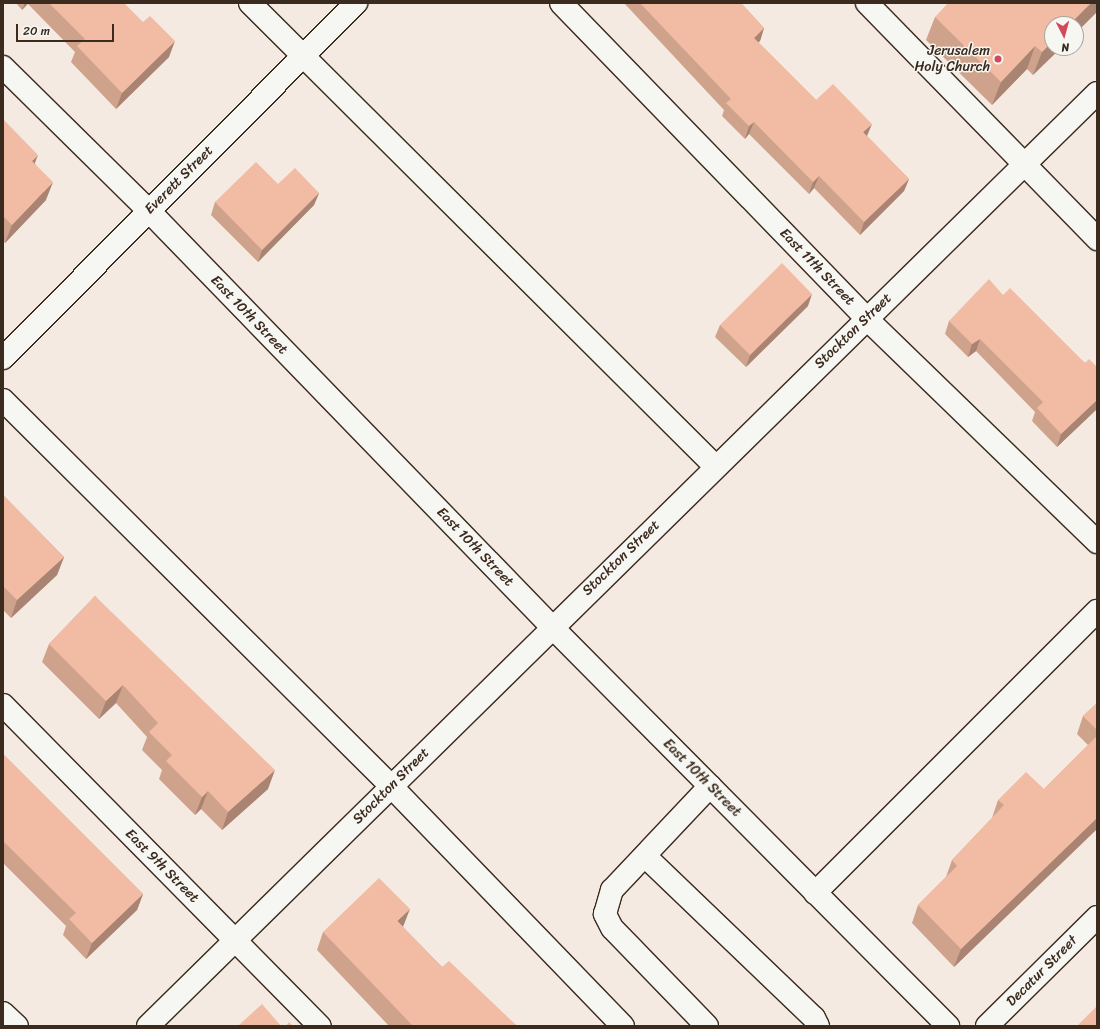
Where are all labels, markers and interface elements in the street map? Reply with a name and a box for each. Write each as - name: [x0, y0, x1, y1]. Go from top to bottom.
- scale bar: [18, 16, 116, 42]
- north arrow: [1044, 16, 1084, 56]
- text: 20 m: [23, 20, 50, 42]
- text: N: [1060, 38, 1070, 57]
- place label: Jerusalem Holy Church: [914, 43, 990, 76]
- marker: Jerusalem Holy Church: [993, 54, 1003, 64]
- street label: Everett Street: [141, 142, 217, 218]
- street label: East 11th Street: [776, 225, 858, 309]
- street label: East 10th Street: [207, 272, 291, 358]
- street label: Stockton Street: [811, 290, 895, 372]
- street label: East 10th Street: [433, 504, 517, 590]
- street label: Stockton Street: [579, 517, 663, 599]
- street label: East 10th Street: [659, 735, 745, 821]
- street label: Stockton Street: [349, 744, 433, 828]
- street label: East 9th Street: [122, 826, 202, 906]
- street label: Decatur Street: [1003, 932, 1081, 1010]

